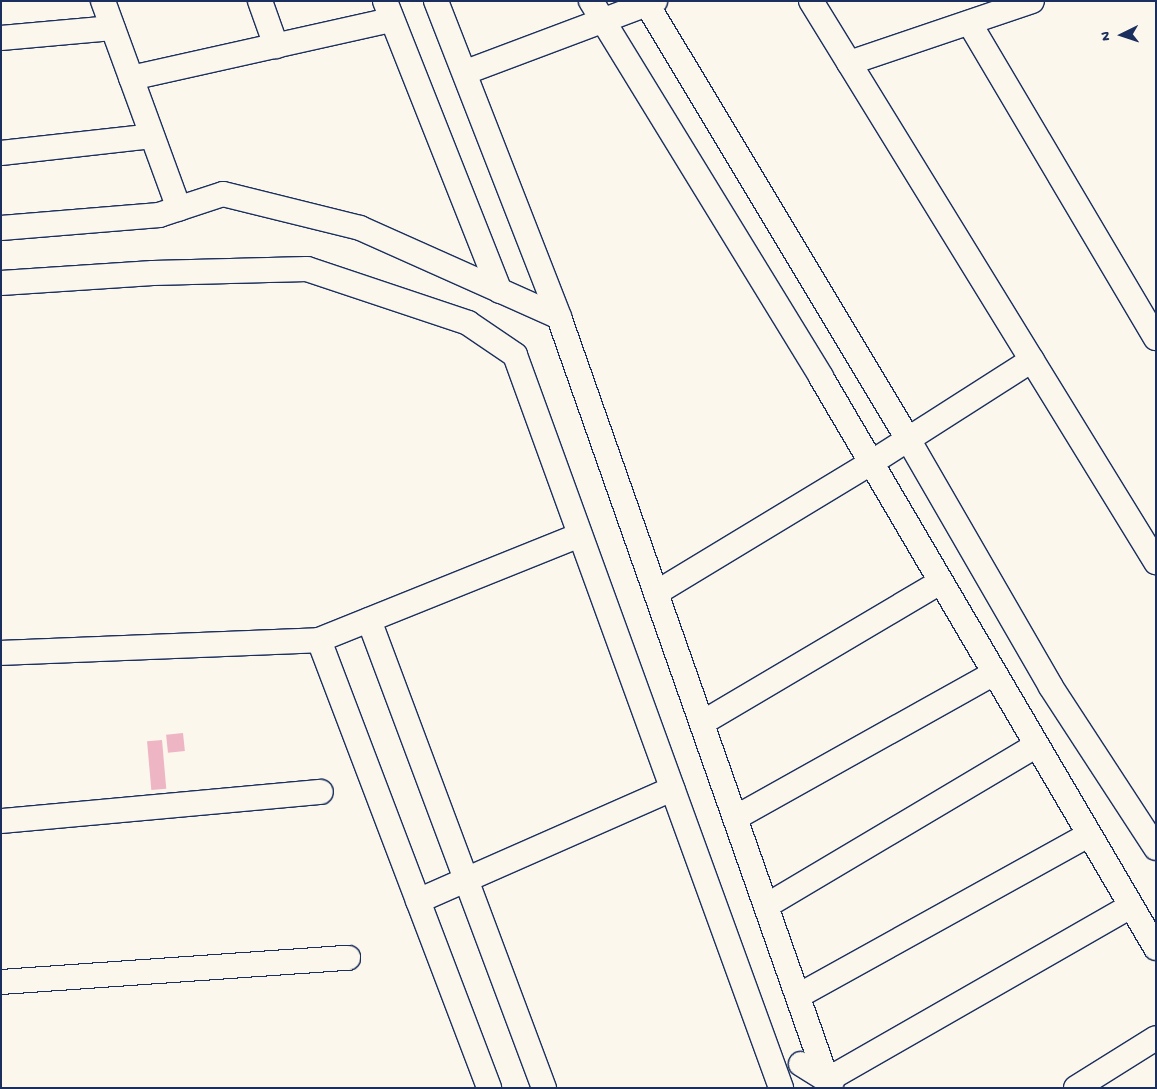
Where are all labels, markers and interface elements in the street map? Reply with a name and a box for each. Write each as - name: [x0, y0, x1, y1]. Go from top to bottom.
- north arrow: [1097, 10, 1147, 60]
- text: N: [1098, 31, 1115, 41]

